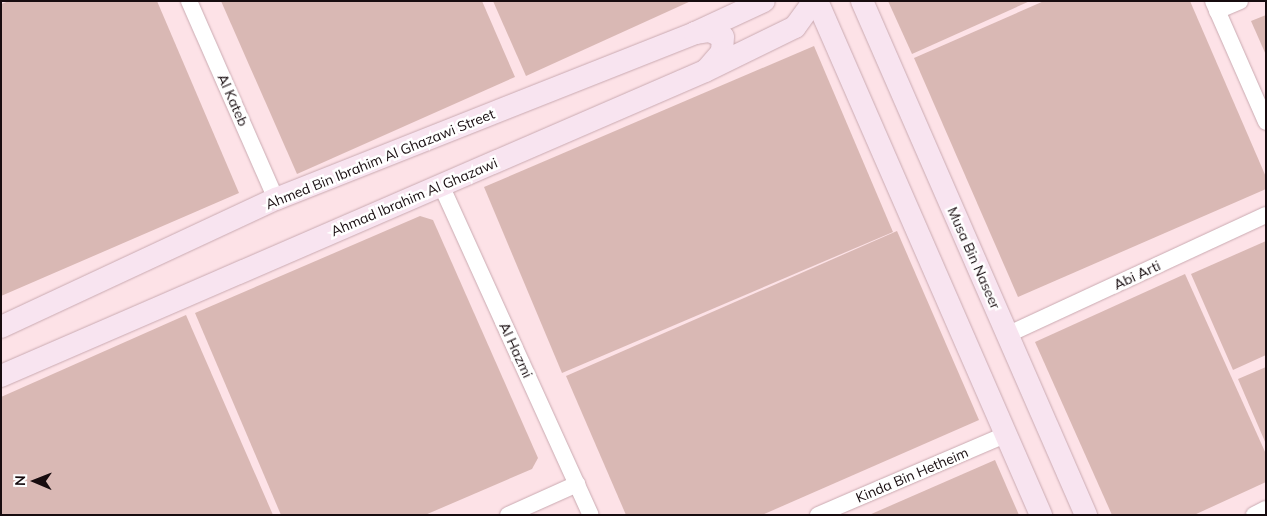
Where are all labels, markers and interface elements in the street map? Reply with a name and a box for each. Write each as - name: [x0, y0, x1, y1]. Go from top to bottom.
- street label: Al Kateb: [214, 71, 252, 129]
- street label: Ahmed Bin Ibrahim Al Ghazawi Street: [263, 105, 497, 213]
- street label: Ahmad Ibrahim Al Ghazawi: [328, 154, 500, 240]
- street label: Musa Bin Naseer: [944, 204, 1004, 312]
- street label: Abi Arti: [1111, 257, 1163, 293]
- street label: Al Hazmi: [496, 320, 536, 380]
- street label: Kinda Bin Hetheim: [853, 444, 971, 506]
- north arrow: [10, 456, 60, 506]
- text: N: [11, 475, 29, 486]

